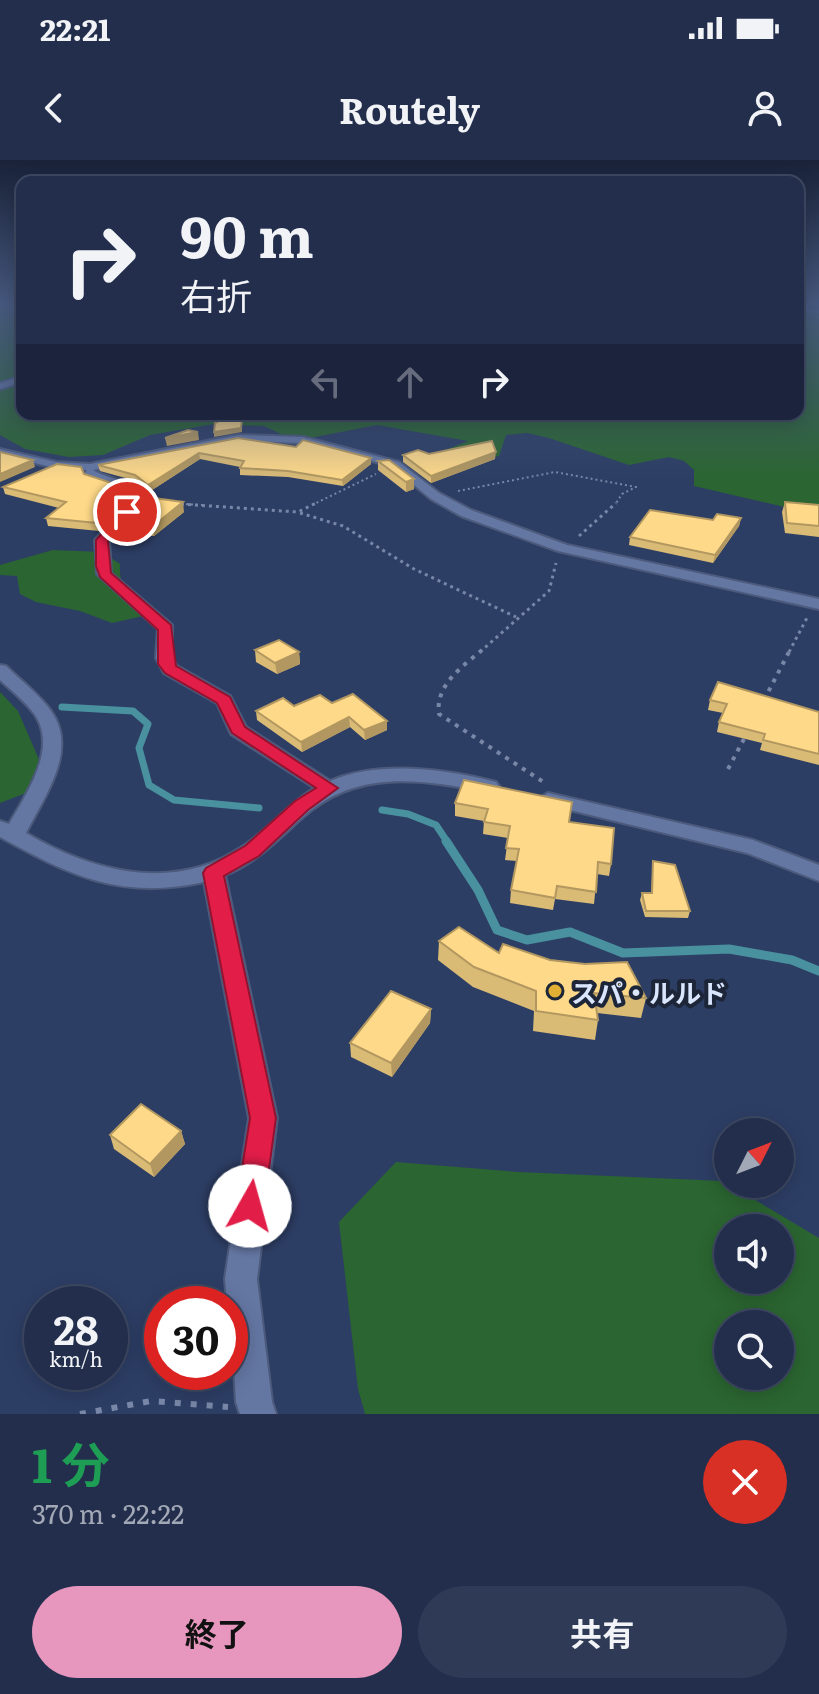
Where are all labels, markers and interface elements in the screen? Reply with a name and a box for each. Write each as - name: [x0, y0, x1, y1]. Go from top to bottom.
- text: 22:21: [40, 6, 110, 50]
- text: Routely: [339, 82, 480, 135]
- icon: back: [32, 86, 76, 130]
- icon: person: [743, 86, 787, 130]
- text: 90 m: [180, 192, 314, 275]
- icon: right: [48, 208, 152, 312]
- text: 右折: [180, 268, 252, 321]
- icon: left: [304, 360, 348, 404]
- icon: ahead: [388, 360, 432, 404]
- icon: right: [472, 360, 516, 404]
- pin: [93, 478, 161, 546]
- icon: arrive: [105, 490, 149, 534]
- place label: スパ・ルルド: [571, 972, 727, 1011]
- marker: スパ・ルルド: [546, 982, 564, 1000]
- north arrow: [714, 1118, 794, 1198]
- map controls: [714, 1118, 794, 1390]
- position arrow: [208, 1164, 292, 1248]
- button: sound: [714, 1214, 794, 1294]
- speed limit sign: 30: [144, 1286, 248, 1390]
- text: 28: [53, 1298, 99, 1357]
- button: search: [714, 1310, 794, 1390]
- text: km/h: [49, 1343, 103, 1373]
- text: 1 分: [32, 1427, 109, 1498]
- button: close: [703, 1440, 787, 1524]
- text: 370 m · 22:22: [32, 1493, 184, 1532]
- button: 終了: [32, 1586, 402, 1678]
- button: 共有: [418, 1586, 787, 1678]

